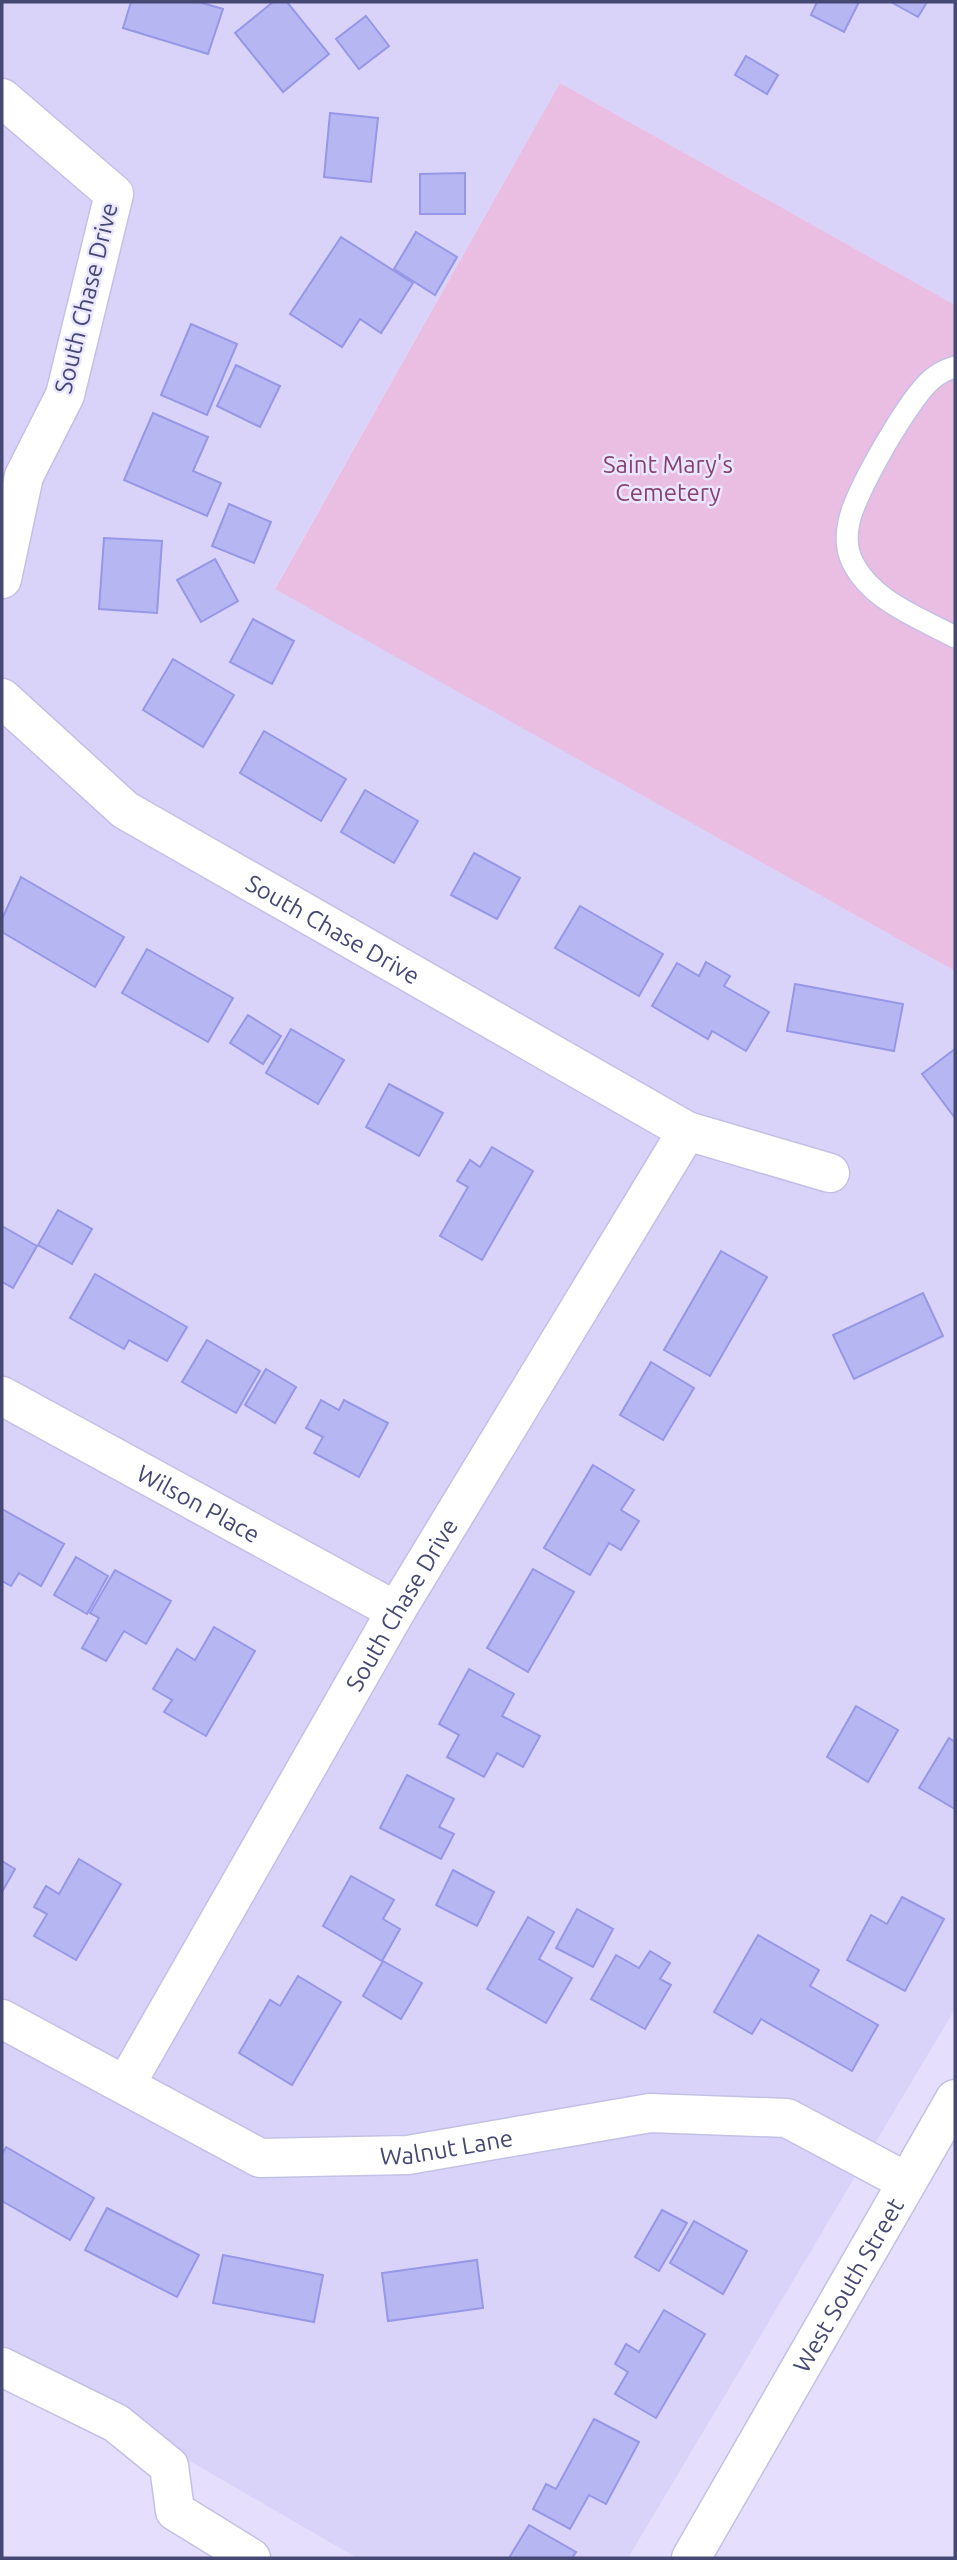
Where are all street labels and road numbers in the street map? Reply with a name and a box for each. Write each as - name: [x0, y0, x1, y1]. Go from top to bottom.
- street label: South Chase Drive: [49, 200, 123, 396]
- street label: South Chase Drive: [241, 869, 425, 989]
- street label: Wilson Place: [133, 1459, 265, 1548]
- street label: South Chase Drive: [340, 1513, 463, 1695]
- street label: Walnut Lane: [379, 2124, 515, 2169]
- street label: West South Street: [787, 2193, 909, 2377]

